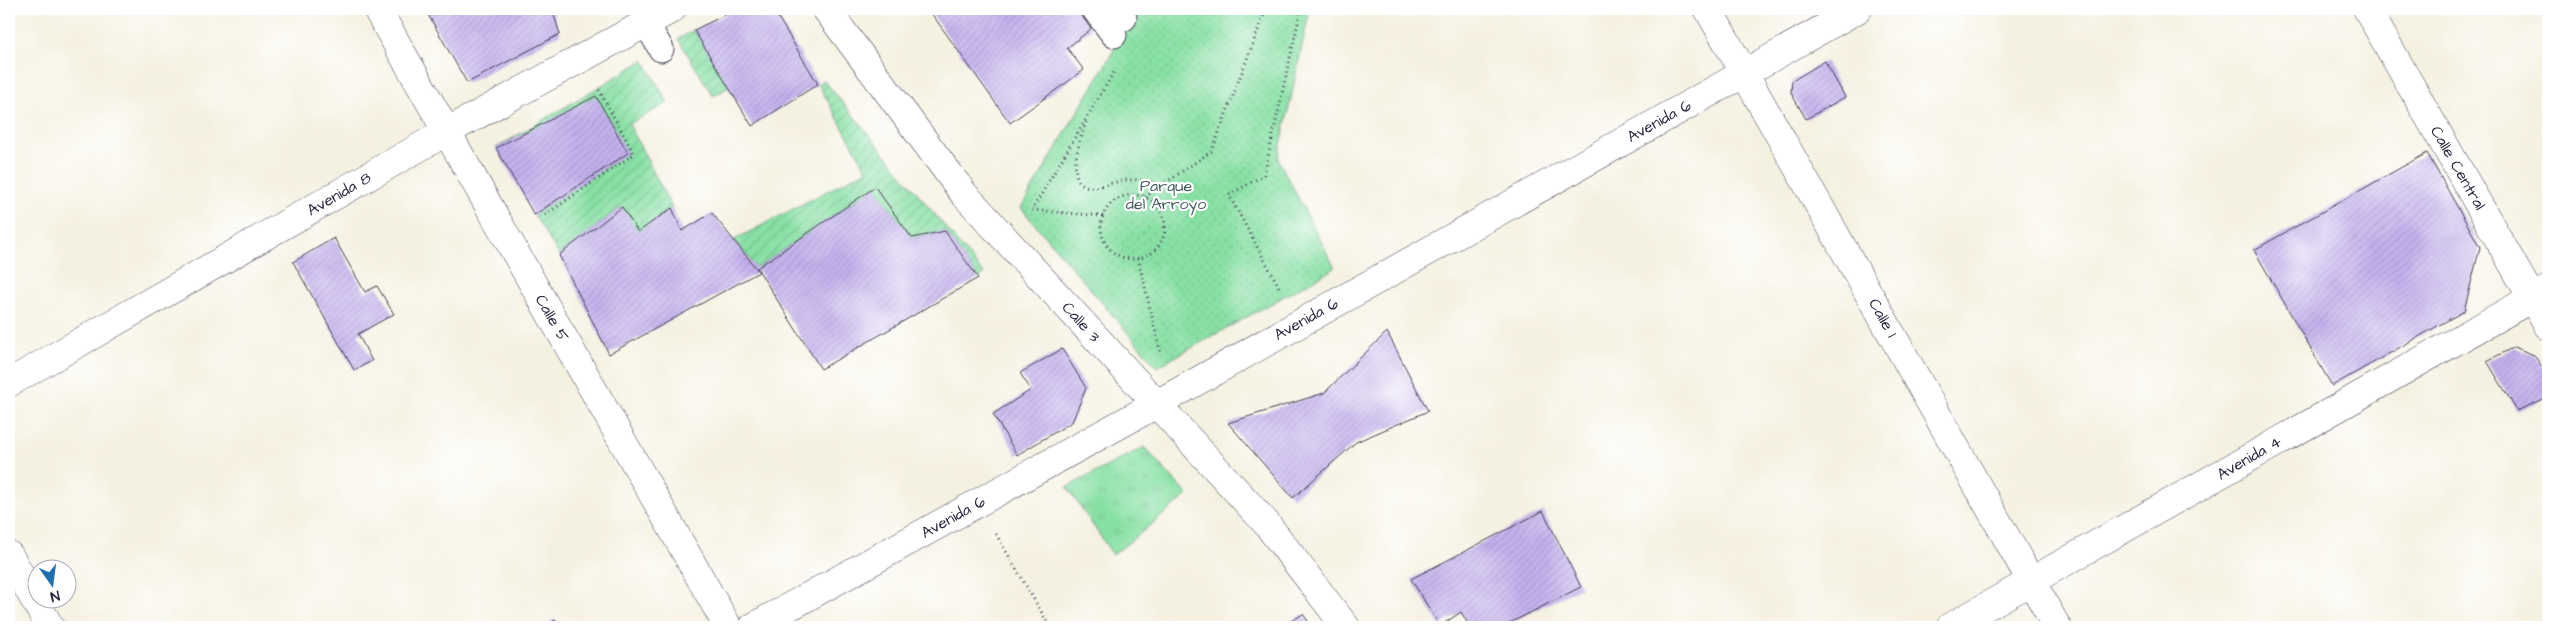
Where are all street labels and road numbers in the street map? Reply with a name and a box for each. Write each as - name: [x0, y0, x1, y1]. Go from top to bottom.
- street label: Avenida 6: [1623, 94, 1695, 148]
- street label: Calle Central: [2425, 122, 2491, 214]
- street label: Avenida 8: [303, 167, 375, 221]
- street label: Calle 5: [530, 290, 575, 346]
- street label: Avenida 6: [1270, 292, 1342, 346]
- street label: Calle 1: [1863, 294, 1903, 342]
- street label: Calle 3: [1057, 297, 1105, 347]
- street label: Avenida 4: [2213, 431, 2285, 485]
- street label: Avenida 6: [917, 490, 989, 544]

